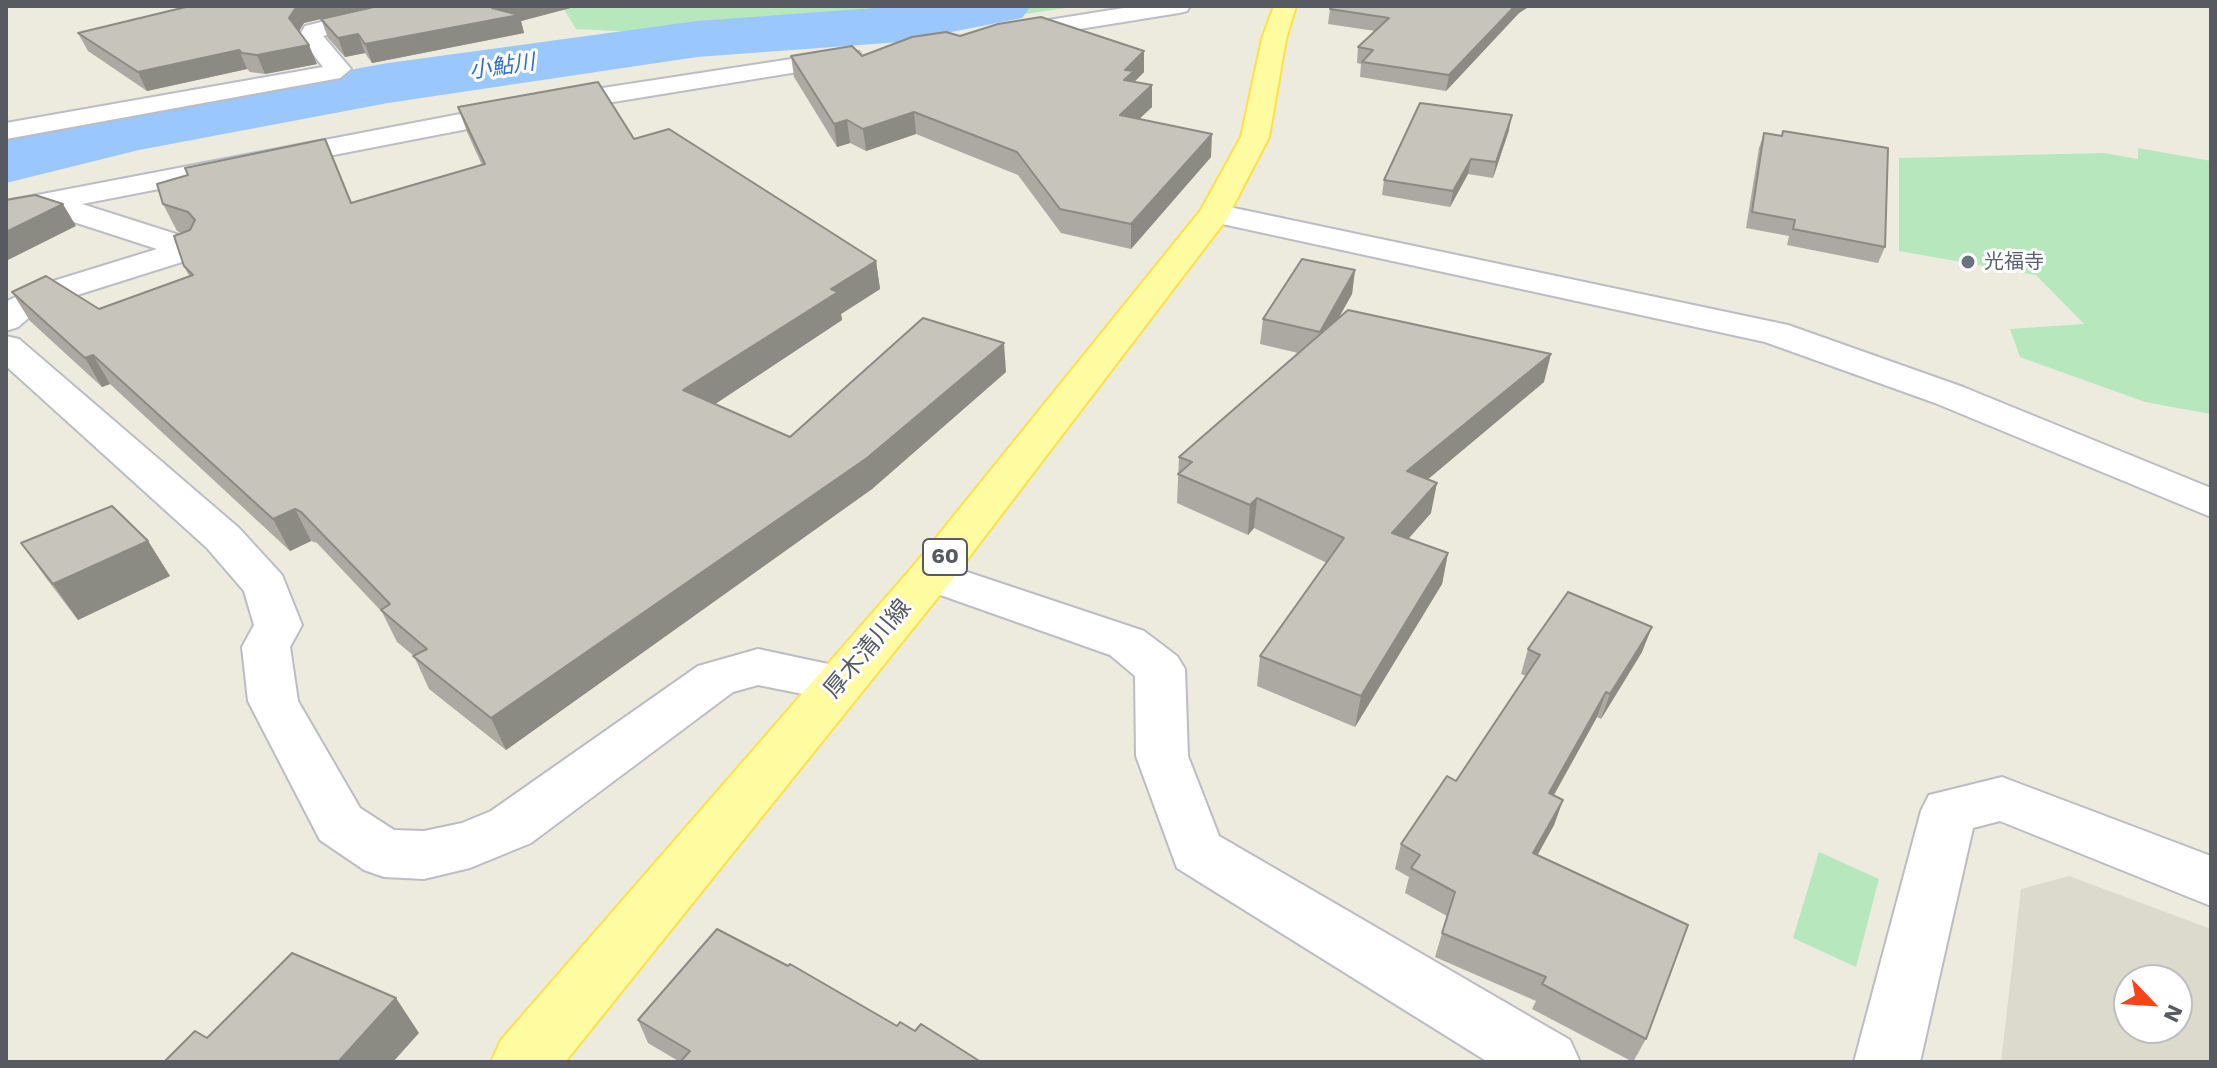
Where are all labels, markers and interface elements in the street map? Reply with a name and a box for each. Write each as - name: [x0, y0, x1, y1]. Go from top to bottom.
- water label: 小鮎川: [467, 49, 537, 85]
- place label: 光福寺: [1984, 250, 2044, 274]
- marker: 光福寺: [1959, 253, 1977, 271]
- road number: 60: [923, 539, 967, 575]
- street label: 厚木清川線: [818, 594, 918, 704]
- north arrow: [2113, 964, 2193, 1044]
- text: N: [2159, 1001, 2188, 1026]

